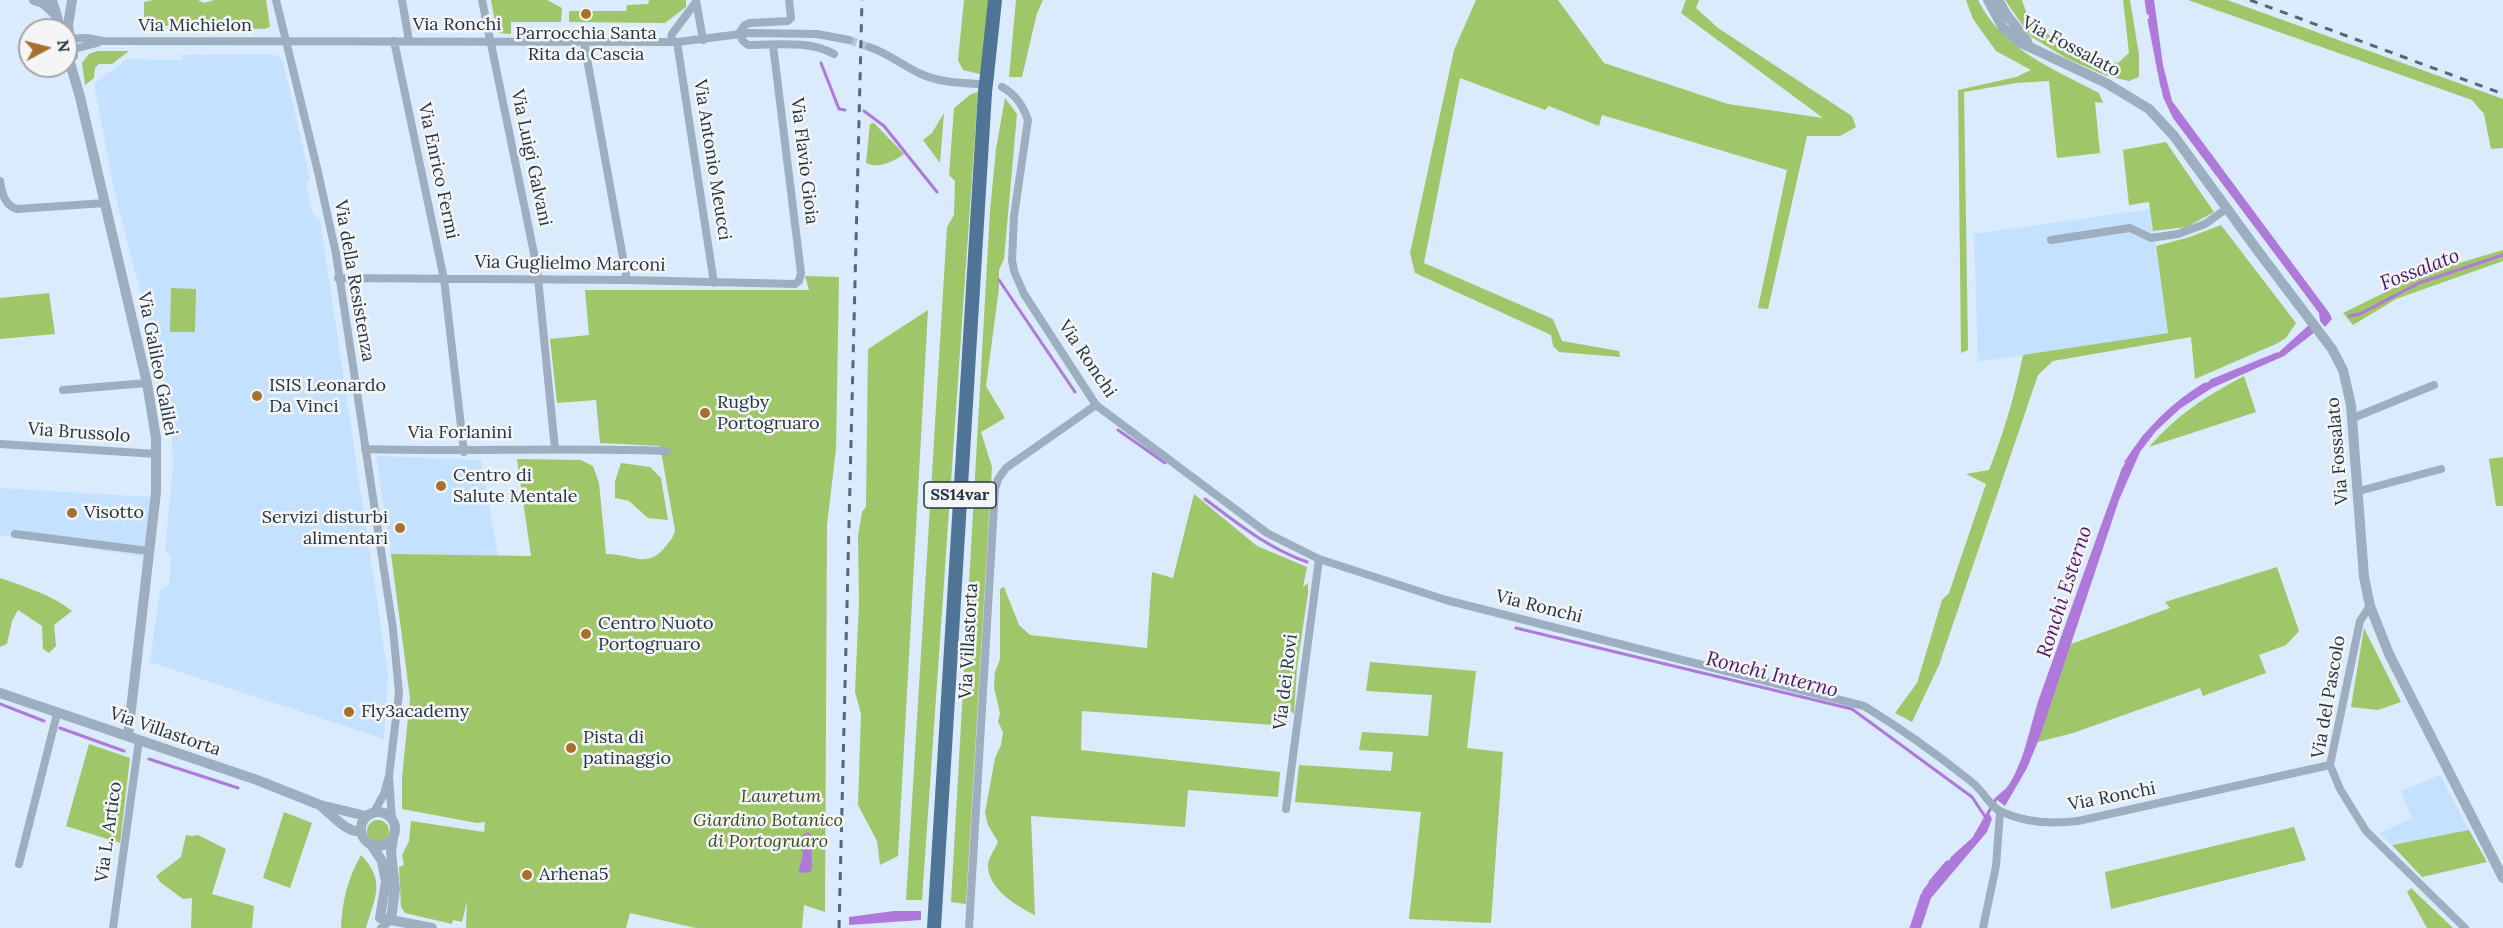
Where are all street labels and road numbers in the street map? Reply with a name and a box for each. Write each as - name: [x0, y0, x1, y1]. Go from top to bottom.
- street label: Via Fossalato: [2018, 12, 2124, 82]
- street label: Via Ronchi: [413, 14, 501, 36]
- street label: Via Michielon: [138, 15, 252, 37]
- street label: Via Antonio Meucci: [689, 78, 735, 242]
- street label: Via Luigi Galvani: [506, 88, 556, 228]
- street label: Via Flavio Gioia: [786, 96, 822, 226]
- street label: Via Enrico Fermi: [413, 101, 463, 241]
- street label: Via della Resistenza: [329, 199, 379, 363]
- street label: Via Guglielmo Marconi: [474, 252, 666, 276]
- street label: Via Galileo Galilei: [132, 290, 182, 438]
- street label: Via Ronchi: [1053, 316, 1121, 402]
- street label: Via Fossalato: [2323, 396, 2353, 506]
- street label: Via Brussolo: [27, 419, 131, 447]
- street label: Via Forlanini: [408, 422, 512, 444]
- road number: SS14var: [924, 482, 996, 508]
- street label: Via Villastorta: [955, 582, 983, 700]
- street label: Via Ronchi: [1493, 586, 1585, 628]
- street label: Via dei Rovi: [1269, 633, 1303, 731]
- street label: Via del Pascolo: [2308, 634, 2350, 760]
- street label: Via Villastorta: [107, 703, 223, 761]
- street label: Via Ronchi: [2066, 778, 2158, 816]
- street label: Via L. Artico: [91, 780, 127, 884]

